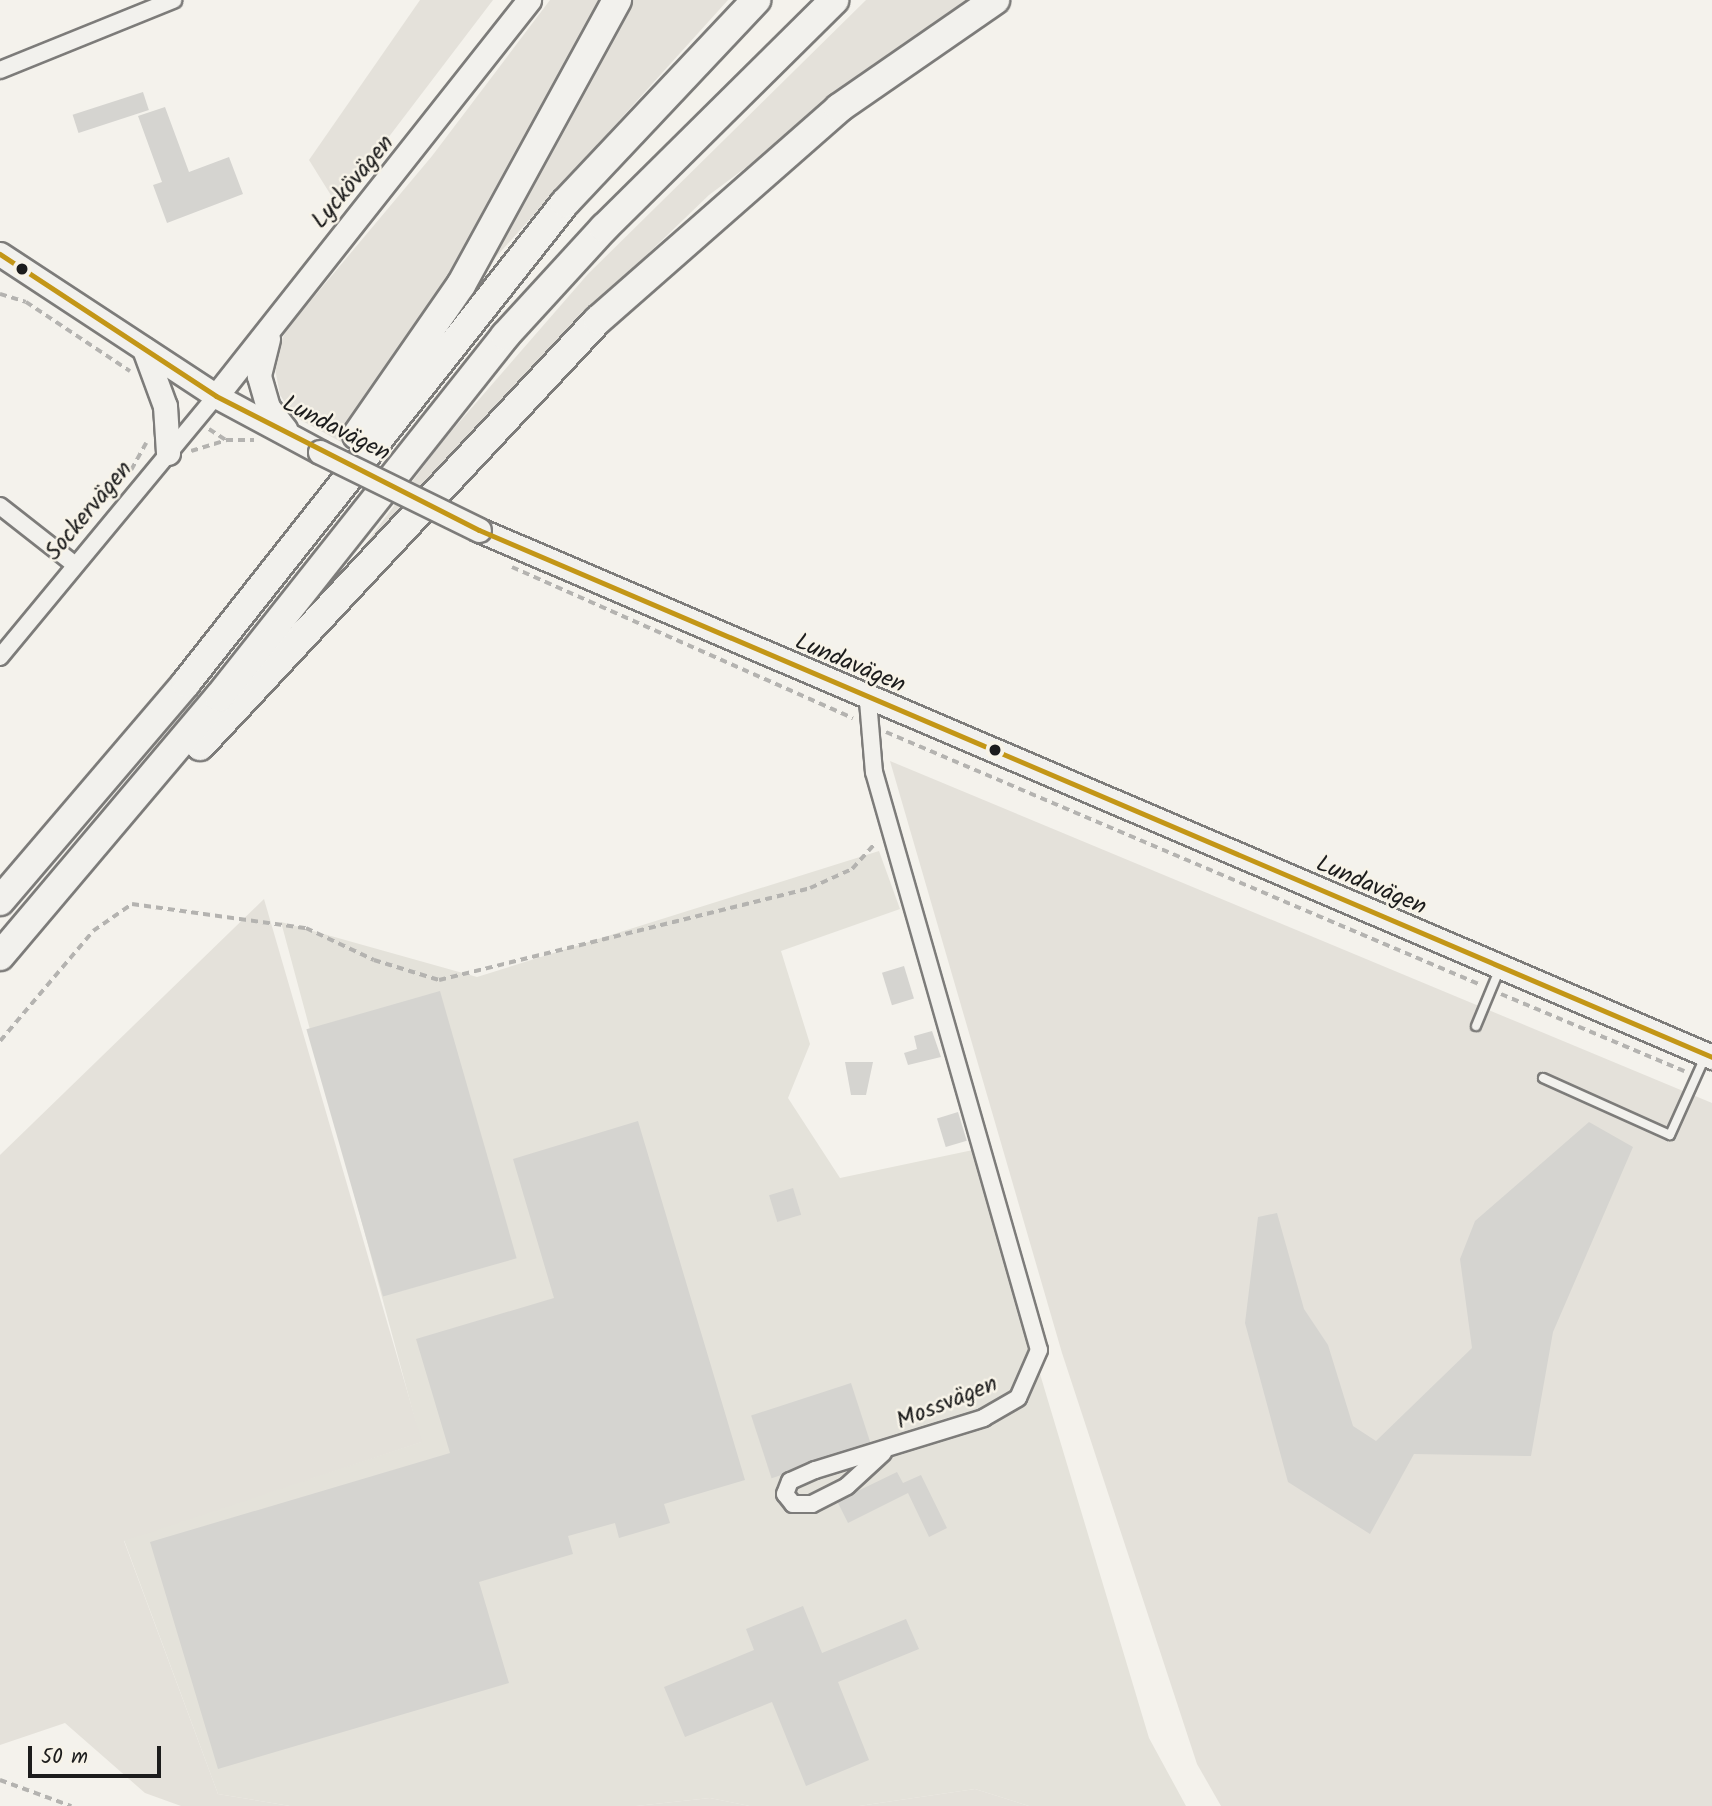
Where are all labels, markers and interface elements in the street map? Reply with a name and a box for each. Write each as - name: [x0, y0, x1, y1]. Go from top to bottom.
- street label: Lyckövägen: [305, 129, 401, 235]
- unlabelled marker: [15, 262, 29, 276]
- street label: Lundavägen: [277, 390, 395, 468]
- street label: Sockervägen: [39, 455, 139, 567]
- street label: Lundavägen: [790, 628, 910, 700]
- unlabelled marker: [988, 743, 1002, 757]
- street label: Lundavägen: [1311, 850, 1431, 922]
- street label: Mossvägen: [892, 1370, 1002, 1436]
- scale bar: [32, 1732, 164, 1776]
- text: 50 m: [41, 1741, 88, 1774]

